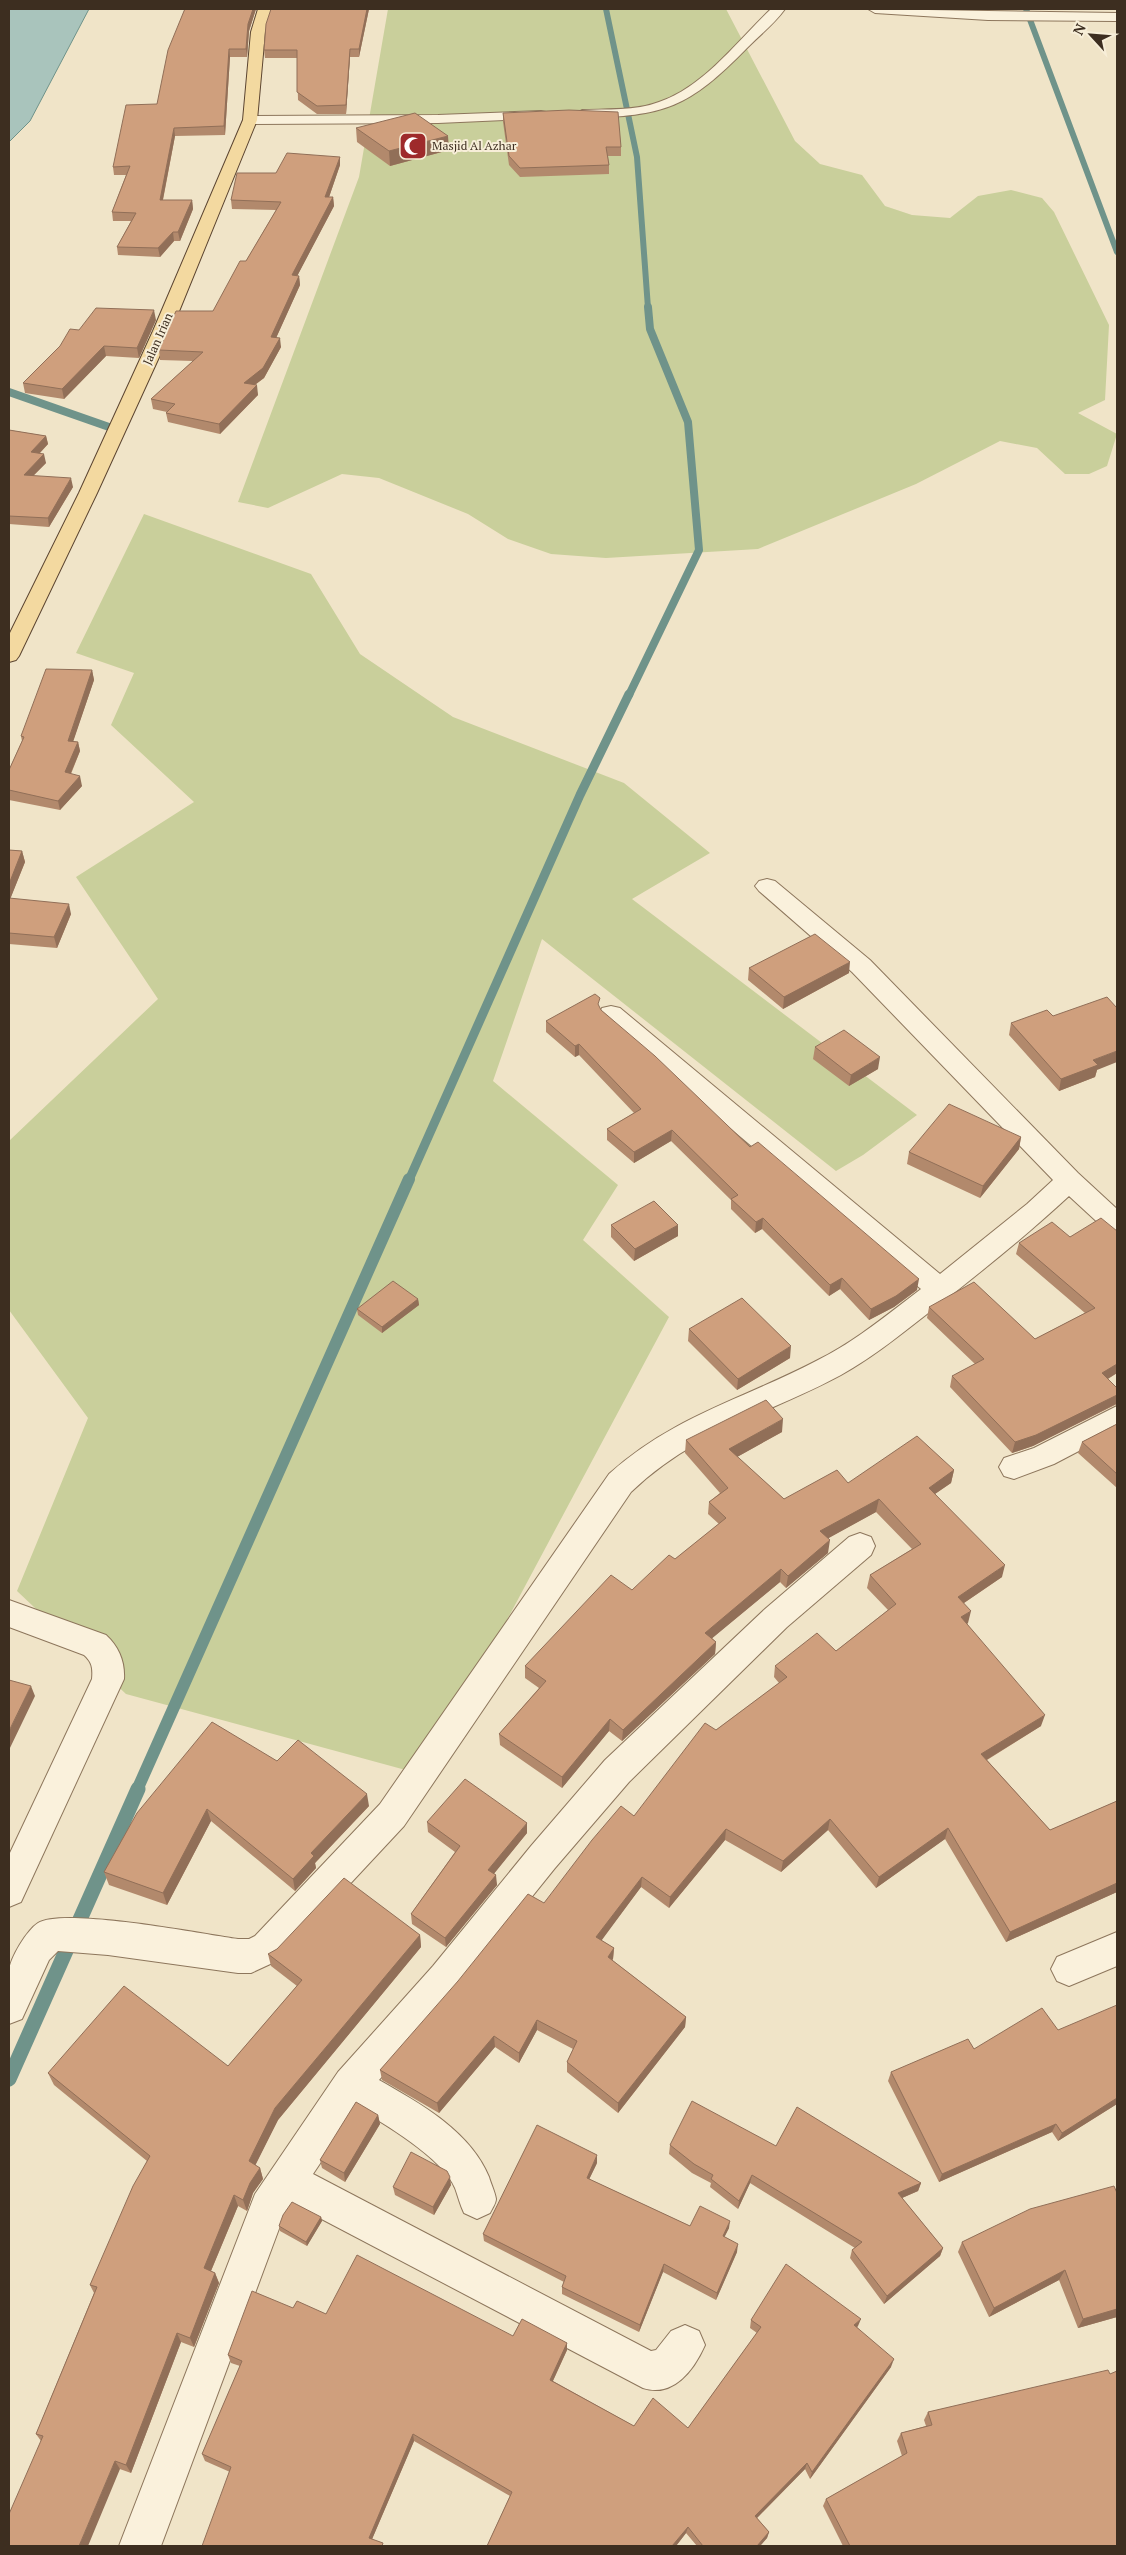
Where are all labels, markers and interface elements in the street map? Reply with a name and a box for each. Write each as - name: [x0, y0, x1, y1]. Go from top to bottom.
- north arrow: [1066, 10, 1116, 60]
- text: N: [1068, 20, 1090, 38]
- mosque icon: Masjid Al Azhar: [398, 131, 428, 161]
- place label: Masjid Al Azhar: [432, 138, 517, 153]
- street label: Jalan Irian: [139, 310, 176, 367]

